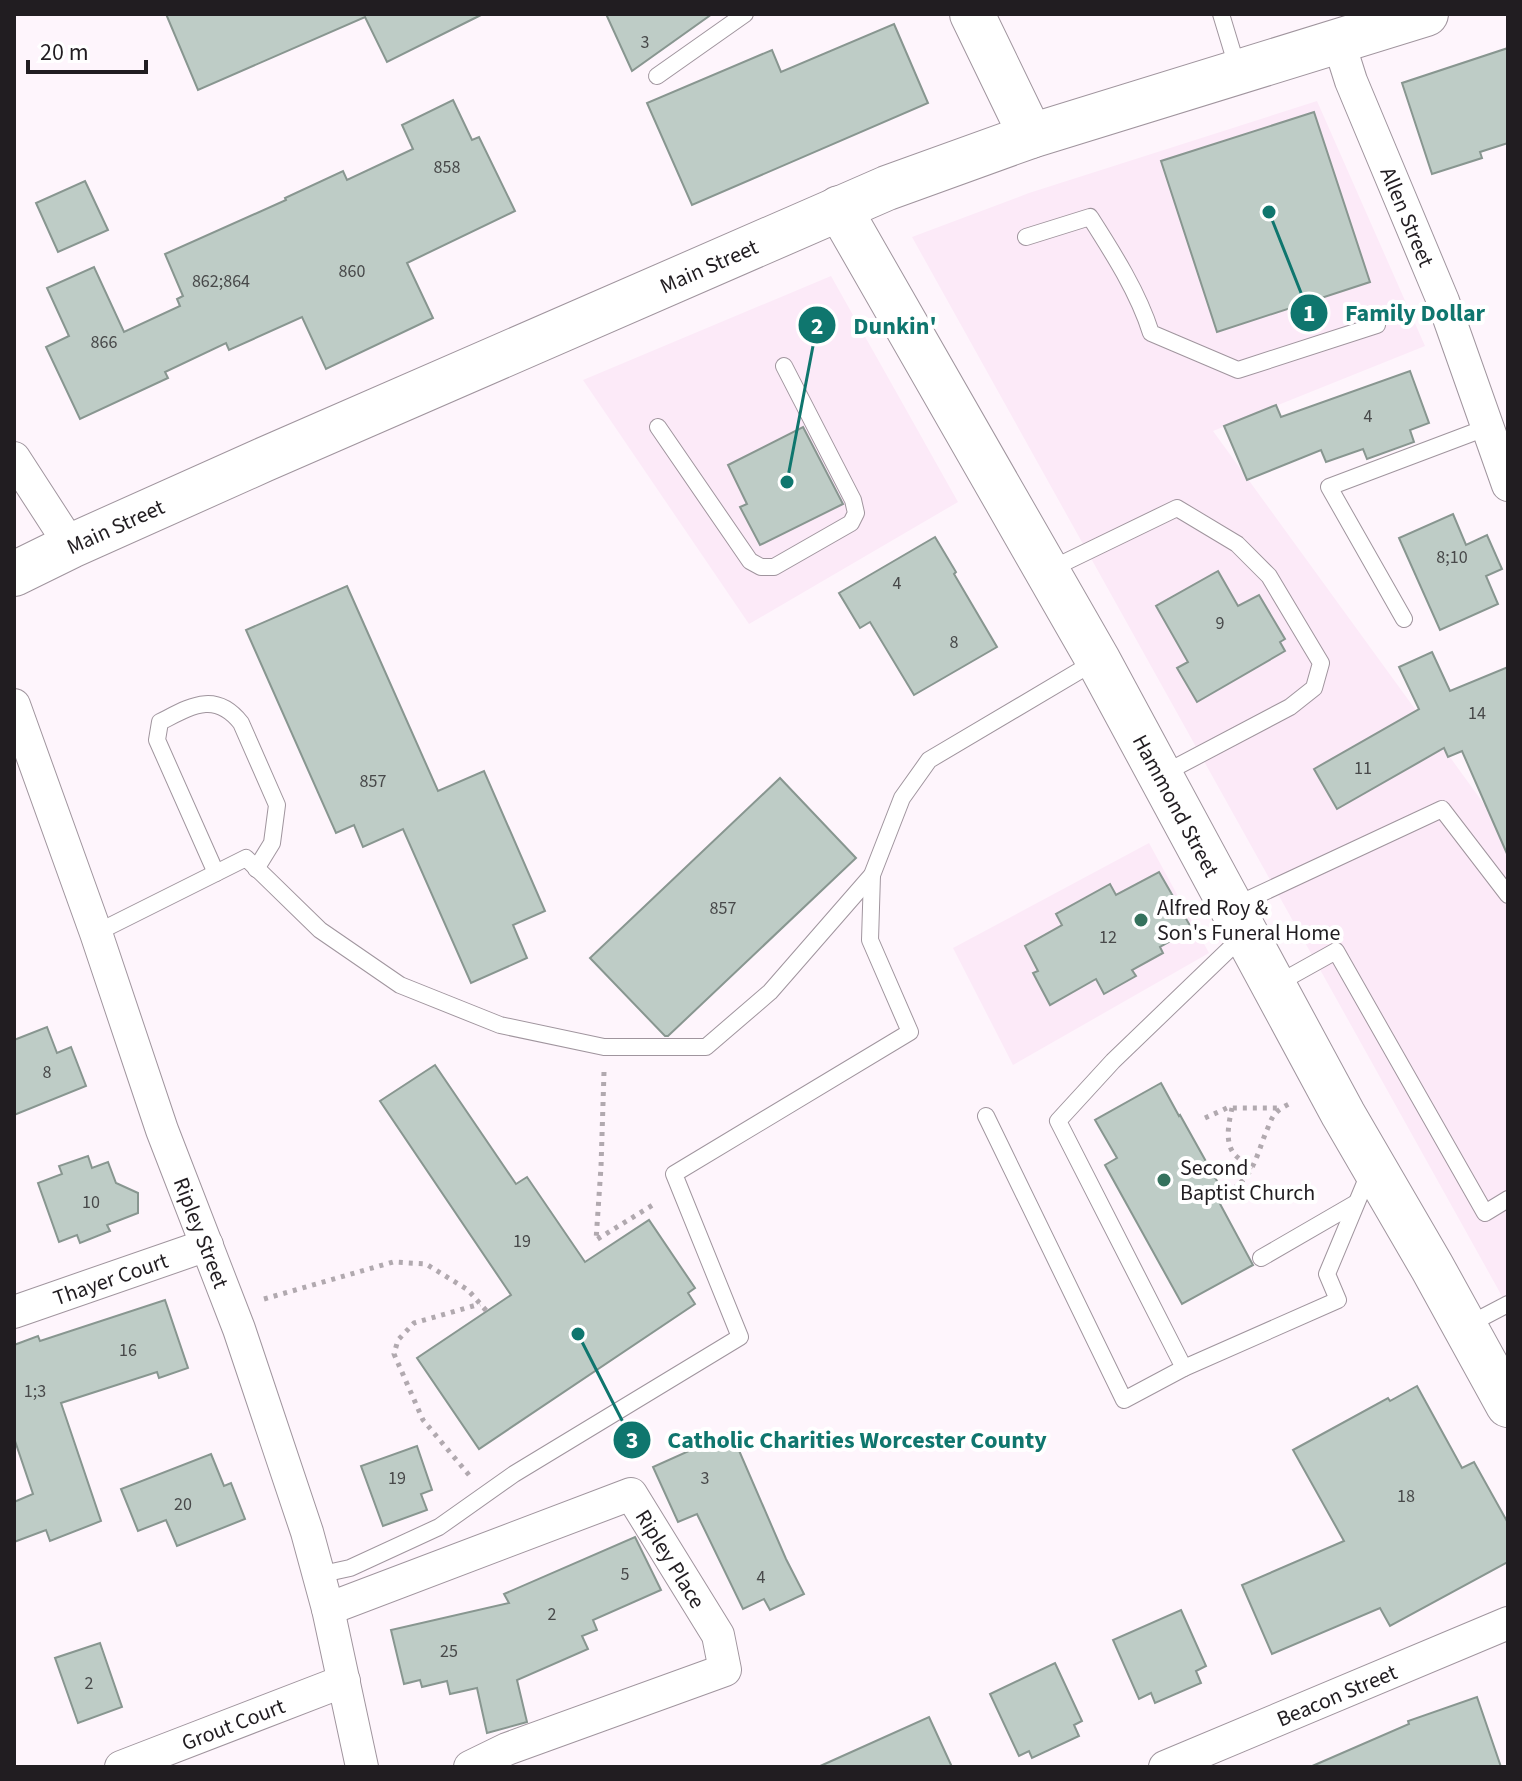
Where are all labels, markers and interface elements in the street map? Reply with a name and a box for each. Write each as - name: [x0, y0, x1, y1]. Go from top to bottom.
- scale bar: [28, 24, 146, 74]
- house number: 3: [641, 30, 650, 55]
- text: 20 m: [40, 35, 89, 70]
- house number: 858: [434, 155, 460, 180]
- street label: Allen Street: [1372, 162, 1442, 272]
- street label: Main Street: [655, 231, 764, 302]
- house number: 860: [339, 259, 365, 284]
- house number: 862;864: [192, 269, 250, 294]
- callout: Family Dollar: [1289, 289, 1501, 337]
- text: 1: [1303, 296, 1315, 331]
- text: Family Dollar: [1345, 296, 1486, 331]
- callout: Dunkin': [797, 301, 952, 349]
- text: 2: [811, 309, 823, 344]
- text: Dunkin': [853, 309, 937, 344]
- house number: 866: [91, 330, 117, 355]
- house number: 4: [1364, 404, 1373, 429]
- street label: Main Street: [62, 491, 170, 563]
- house number: 8;10: [1436, 545, 1468, 570]
- house number: 4: [893, 571, 902, 596]
- house number: 9: [1216, 611, 1225, 636]
- house number: 8: [950, 630, 959, 655]
- house number: 14: [1468, 701, 1486, 726]
- street label: Hammond Street: [1124, 729, 1227, 883]
- house number: 11: [1354, 756, 1372, 781]
- house number: 857: [360, 769, 386, 794]
- place label: Alfred Roy & Son's Funeral Home: [1157, 892, 1341, 949]
- house number: 857: [710, 896, 736, 921]
- marker: Alfred Roy & Son's Funeral Home: [1132, 911, 1150, 929]
- house number: 12: [1099, 925, 1117, 950]
- house number: 8: [43, 1060, 52, 1085]
- place label: Second Baptist Church: [1180, 1152, 1315, 1209]
- marker: Second Baptist Church: [1155, 1171, 1173, 1189]
- street label: Ripley Street: [165, 1173, 237, 1294]
- house number: 10: [82, 1190, 100, 1215]
- house number: 19: [513, 1229, 531, 1254]
- street label: Thayer Court: [49, 1245, 173, 1314]
- house number: 16: [119, 1338, 137, 1363]
- house number: 1;3: [24, 1379, 46, 1404]
- callout: Catholic Charities Worcester County: [612, 1416, 1063, 1464]
- text: 3: [626, 1423, 638, 1458]
- text: Catholic Charities Worcester County: [667, 1423, 1047, 1458]
- house number: 19: [388, 1466, 406, 1491]
- house number: 3: [701, 1466, 710, 1491]
- house number: 18: [1397, 1484, 1415, 1509]
- house number: 20: [174, 1492, 192, 1517]
- street label: Ripley Place: [627, 1503, 713, 1615]
- house number: 5: [621, 1562, 630, 1587]
- house number: 4: [757, 1565, 766, 1590]
- house number: 2: [548, 1602, 557, 1627]
- house number: 25: [440, 1639, 458, 1664]
- street label: Beacon Street: [1272, 1656, 1403, 1735]
- house number: 2: [85, 1671, 94, 1696]
- street label: Grout Court: [177, 1690, 290, 1759]

